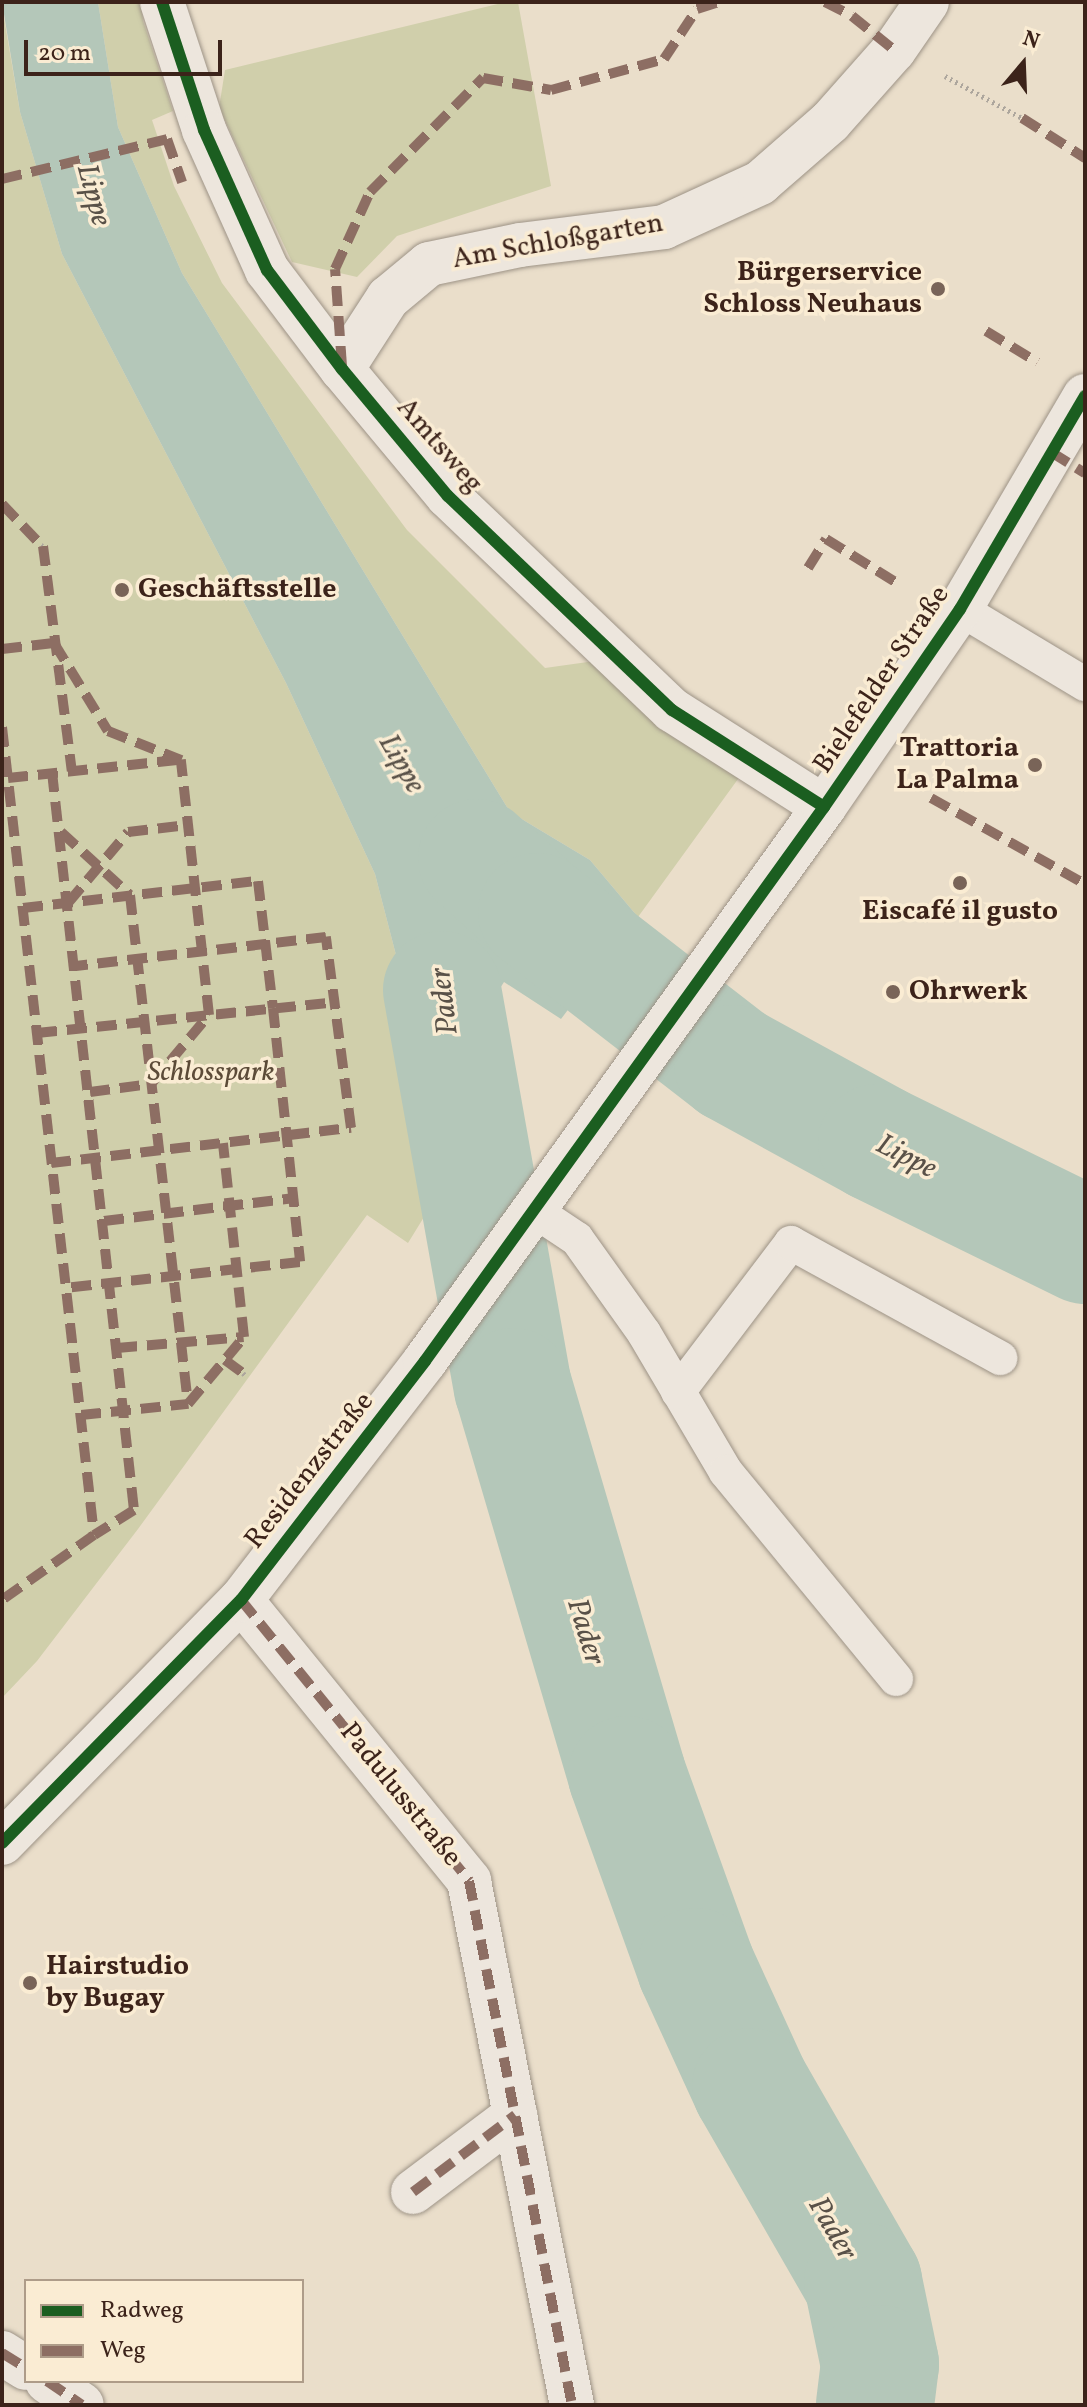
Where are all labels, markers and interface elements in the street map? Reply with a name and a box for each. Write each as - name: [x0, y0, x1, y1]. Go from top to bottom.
- scale bar: [28, 24, 226, 74]
- north arrow: [983, 24, 1063, 104]
- text: N: [1018, 24, 1044, 58]
- text: 20 m: [38, 37, 91, 71]
- water label: Lippe: [67, 160, 119, 230]
- street label: Am Schloßgarten: [450, 207, 666, 277]
- place label: Bürgerservice Schloss Neuhaus: [703, 256, 922, 322]
- marker: Bürgerservice Schloss Neuhaus: [929, 280, 947, 298]
- street label: Amtsweg: [389, 392, 489, 500]
- place label: Geschäftsstelle: [138, 573, 337, 607]
- street label: Bielefelder Straße: [807, 580, 957, 780]
- marker: Geschäftsstelle: [113, 581, 131, 599]
- water label: Lippe: [370, 728, 432, 800]
- place label: Trattoria La Palma: [896, 732, 1019, 798]
- marker: Trattoria La Palma: [1026, 756, 1044, 774]
- marker: Eiscafé il gusto: [951, 874, 969, 892]
- place label: Eiscafé il gusto: [862, 895, 1058, 929]
- water label: Pader: [423, 965, 467, 1037]
- place label: Ohrwerk: [909, 975, 1028, 1009]
- marker: Ohrwerk: [884, 983, 902, 1001]
- park label: Schlosspark: [148, 1056, 274, 1090]
- water label: Lippe: [870, 1127, 942, 1187]
- street label: Residenzstraße: [238, 1386, 382, 1556]
- water label: Pader: [558, 1594, 612, 1670]
- street label: Padulusstraße: [332, 1716, 468, 1874]
- place label: Hairstudio by Bugay: [46, 1950, 189, 2016]
- marker: Hairstudio by Bugay: [21, 1974, 39, 1992]
- water label: Pader: [799, 2191, 865, 2267]
- legend: [24, 2279, 304, 2383]
- text: Radweg: [100, 2294, 184, 2328]
- text: Weg: [100, 2334, 146, 2368]

